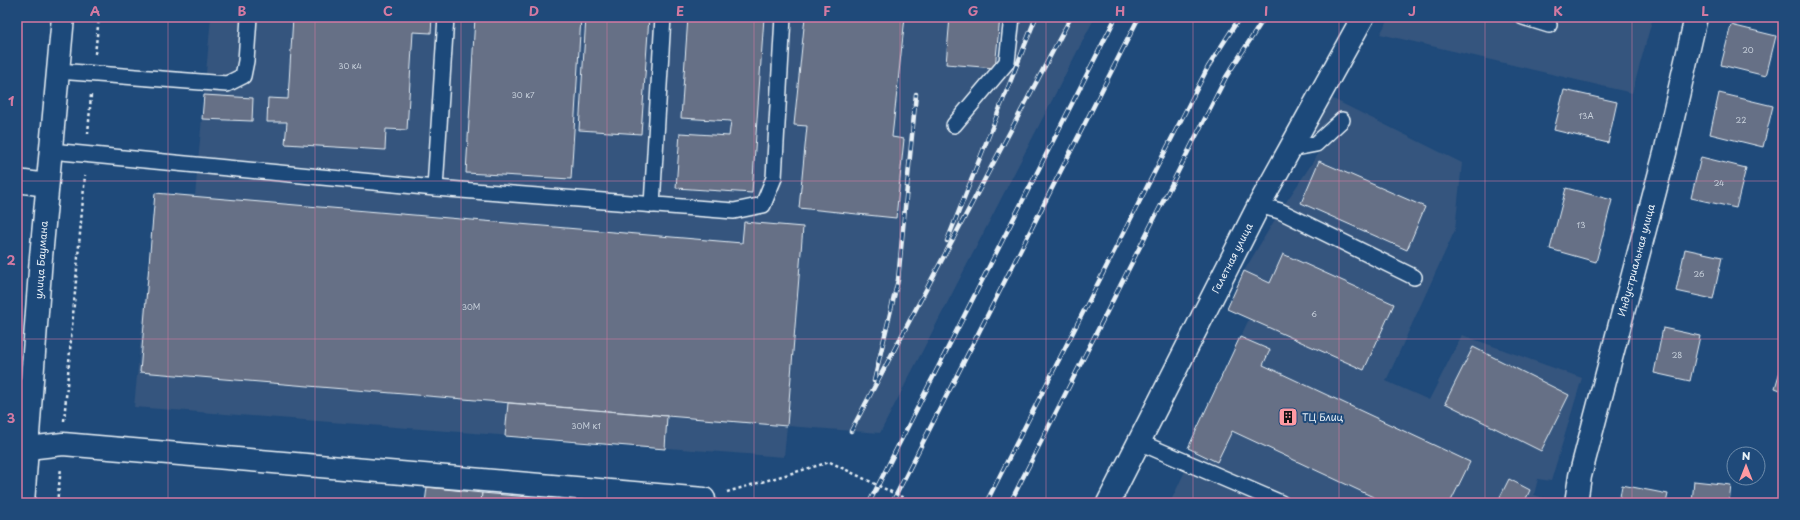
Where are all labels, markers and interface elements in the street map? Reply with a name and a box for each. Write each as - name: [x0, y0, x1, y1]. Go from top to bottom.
- text: A: [90, 1, 100, 20]
- text: B: [238, 1, 247, 20]
- text: C: [383, 1, 393, 20]
- text: D: [529, 1, 539, 20]
- text: E: [676, 1, 684, 20]
- text: F: [823, 1, 831, 20]
- text: G: [968, 1, 978, 20]
- text: H: [1115, 1, 1125, 20]
- text: I: [1264, 1, 1268, 20]
- text: J: [1408, 1, 1416, 20]
- text: K: [1553, 1, 1563, 20]
- text: L: [1701, 1, 1709, 20]
- house number: 20: [1742, 44, 1754, 56]
- house number: 30 к4: [338, 60, 362, 72]
- house number: 30 к7: [512, 89, 535, 101]
- text: 1: [8, 91, 14, 110]
- house number: 13А: [1578, 110, 1594, 122]
- house number: 22: [1736, 114, 1746, 126]
- house number: 24: [1714, 177, 1724, 189]
- street label: Индустриальная улица: [1613, 201, 1659, 318]
- street label: Галетная улица: [1207, 219, 1256, 296]
- house number: 13: [1577, 219, 1585, 231]
- street label: улица Баумана: [30, 220, 52, 300]
- text: 2: [6, 250, 16, 269]
- house number: 26: [1694, 268, 1705, 280]
- house number: 30М: [462, 301, 480, 313]
- house number: 6: [1311, 308, 1317, 320]
- house number: 28: [1672, 349, 1682, 361]
- building icon: ТЦ Блиц: [1277, 406, 1299, 428]
- text: 3: [7, 408, 16, 427]
- place label: ТЦ Блиц: [1302, 409, 1344, 424]
- house number: 30М к1: [571, 420, 601, 432]
- north arrow: [1726, 446, 1766, 486]
- text: N: [1742, 447, 1751, 464]

